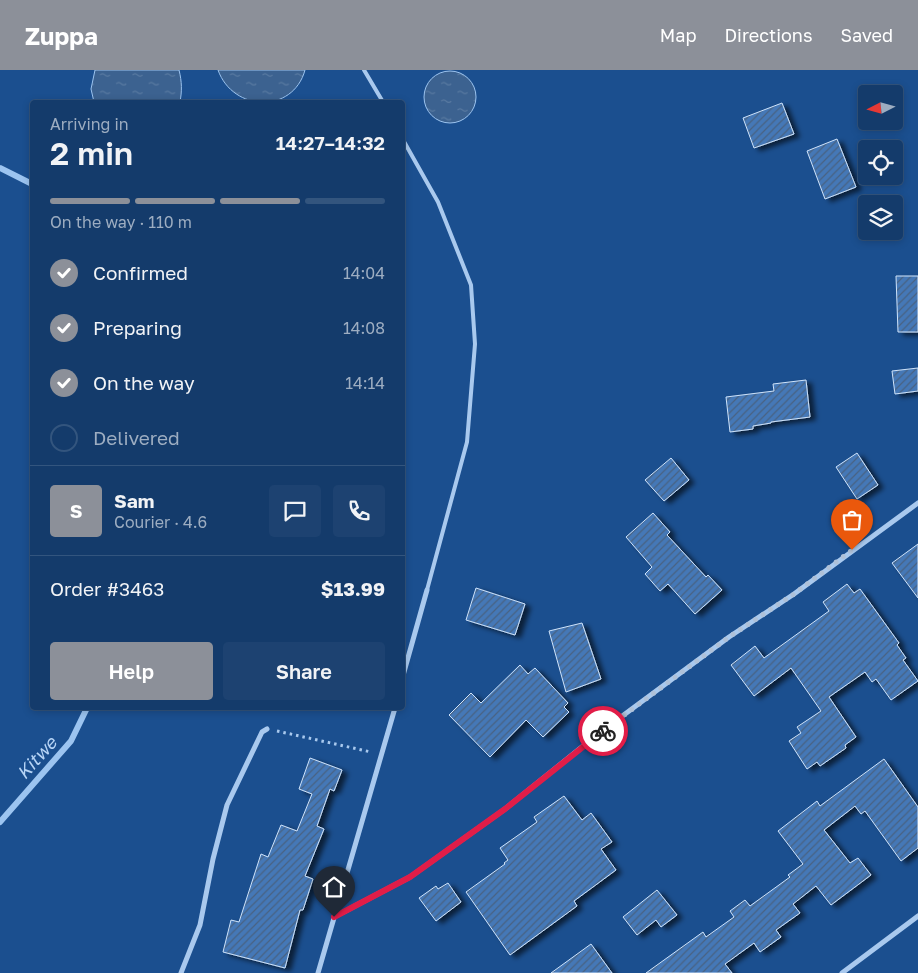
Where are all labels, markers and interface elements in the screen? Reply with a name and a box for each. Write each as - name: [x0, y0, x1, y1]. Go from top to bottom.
- text: Zuppa: [25, 21, 98, 50]
- text: Map: [660, 24, 696, 46]
- text: Directions: [724, 24, 812, 46]
- text: Saved: [840, 24, 893, 46]
- north arrow: [858, 85, 902, 130]
- map controls: [858, 85, 903, 240]
- text: Arriving in: [50, 114, 129, 134]
- text: 14:27–14:32: [276, 131, 385, 154]
- text: 2 min: [50, 134, 133, 172]
- button: locate: [858, 140, 903, 185]
- button: layers: [858, 195, 903, 240]
- text: On the way · 110 m: [50, 212, 192, 232]
- icon: check: [50, 259, 78, 287]
- text: Confirmed: [93, 261, 188, 284]
- text: 14:04: [343, 263, 385, 283]
- icon: check: [50, 314, 78, 342]
- text: Preparing: [93, 316, 182, 339]
- text: 14:08: [343, 318, 385, 338]
- icon: check: [50, 369, 78, 397]
- text: On the way: [93, 371, 195, 394]
- text: 14:14: [345, 373, 385, 393]
- text: Delivered: [93, 426, 180, 449]
- button: chat: [269, 485, 321, 537]
- button: phone: [333, 485, 385, 537]
- text: Sam: [114, 489, 154, 512]
- text: S: [70, 499, 82, 522]
- pin: [831, 499, 873, 550]
- icon: bag: [838, 506, 866, 534]
- text: Courier · 4.6: [114, 512, 207, 532]
- text: Order #3463: [50, 577, 164, 600]
- text: $13.99: [321, 577, 385, 600]
- button: Help: [50, 642, 213, 700]
- button: Share: [223, 642, 385, 700]
- courier: [578, 706, 628, 756]
- icon: bike: [589, 717, 617, 745]
- water label: Kitwe: [12, 730, 62, 783]
- pin: [313, 866, 355, 917]
- icon: home: [320, 873, 348, 901]

